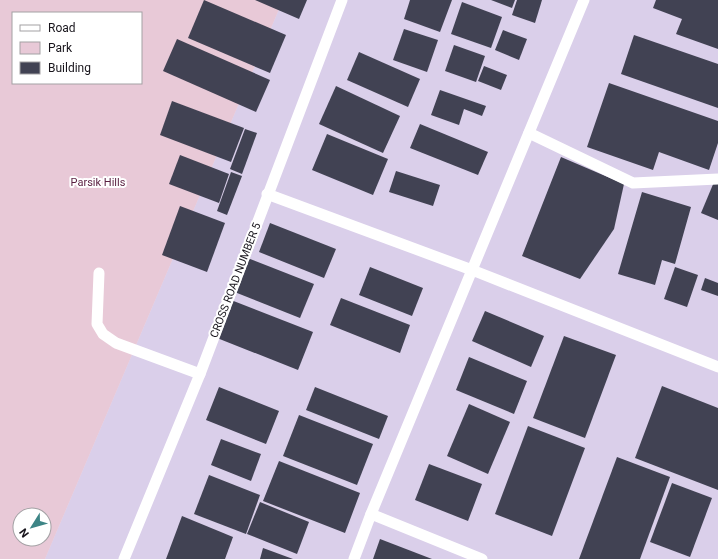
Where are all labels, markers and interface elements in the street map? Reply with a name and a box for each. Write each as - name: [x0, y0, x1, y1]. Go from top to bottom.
- legend: [12, 12, 142, 84]
- text: Road: [48, 21, 76, 35]
- text: Park: [48, 41, 73, 55]
- text: Building: [48, 61, 91, 75]
- park label: Parsik Hills: [71, 176, 126, 189]
- street label: CROSS ROAD NUMBER 5: [208, 221, 263, 339]
- north arrow: [12, 507, 52, 547]
- text: N: [17, 526, 32, 540]

